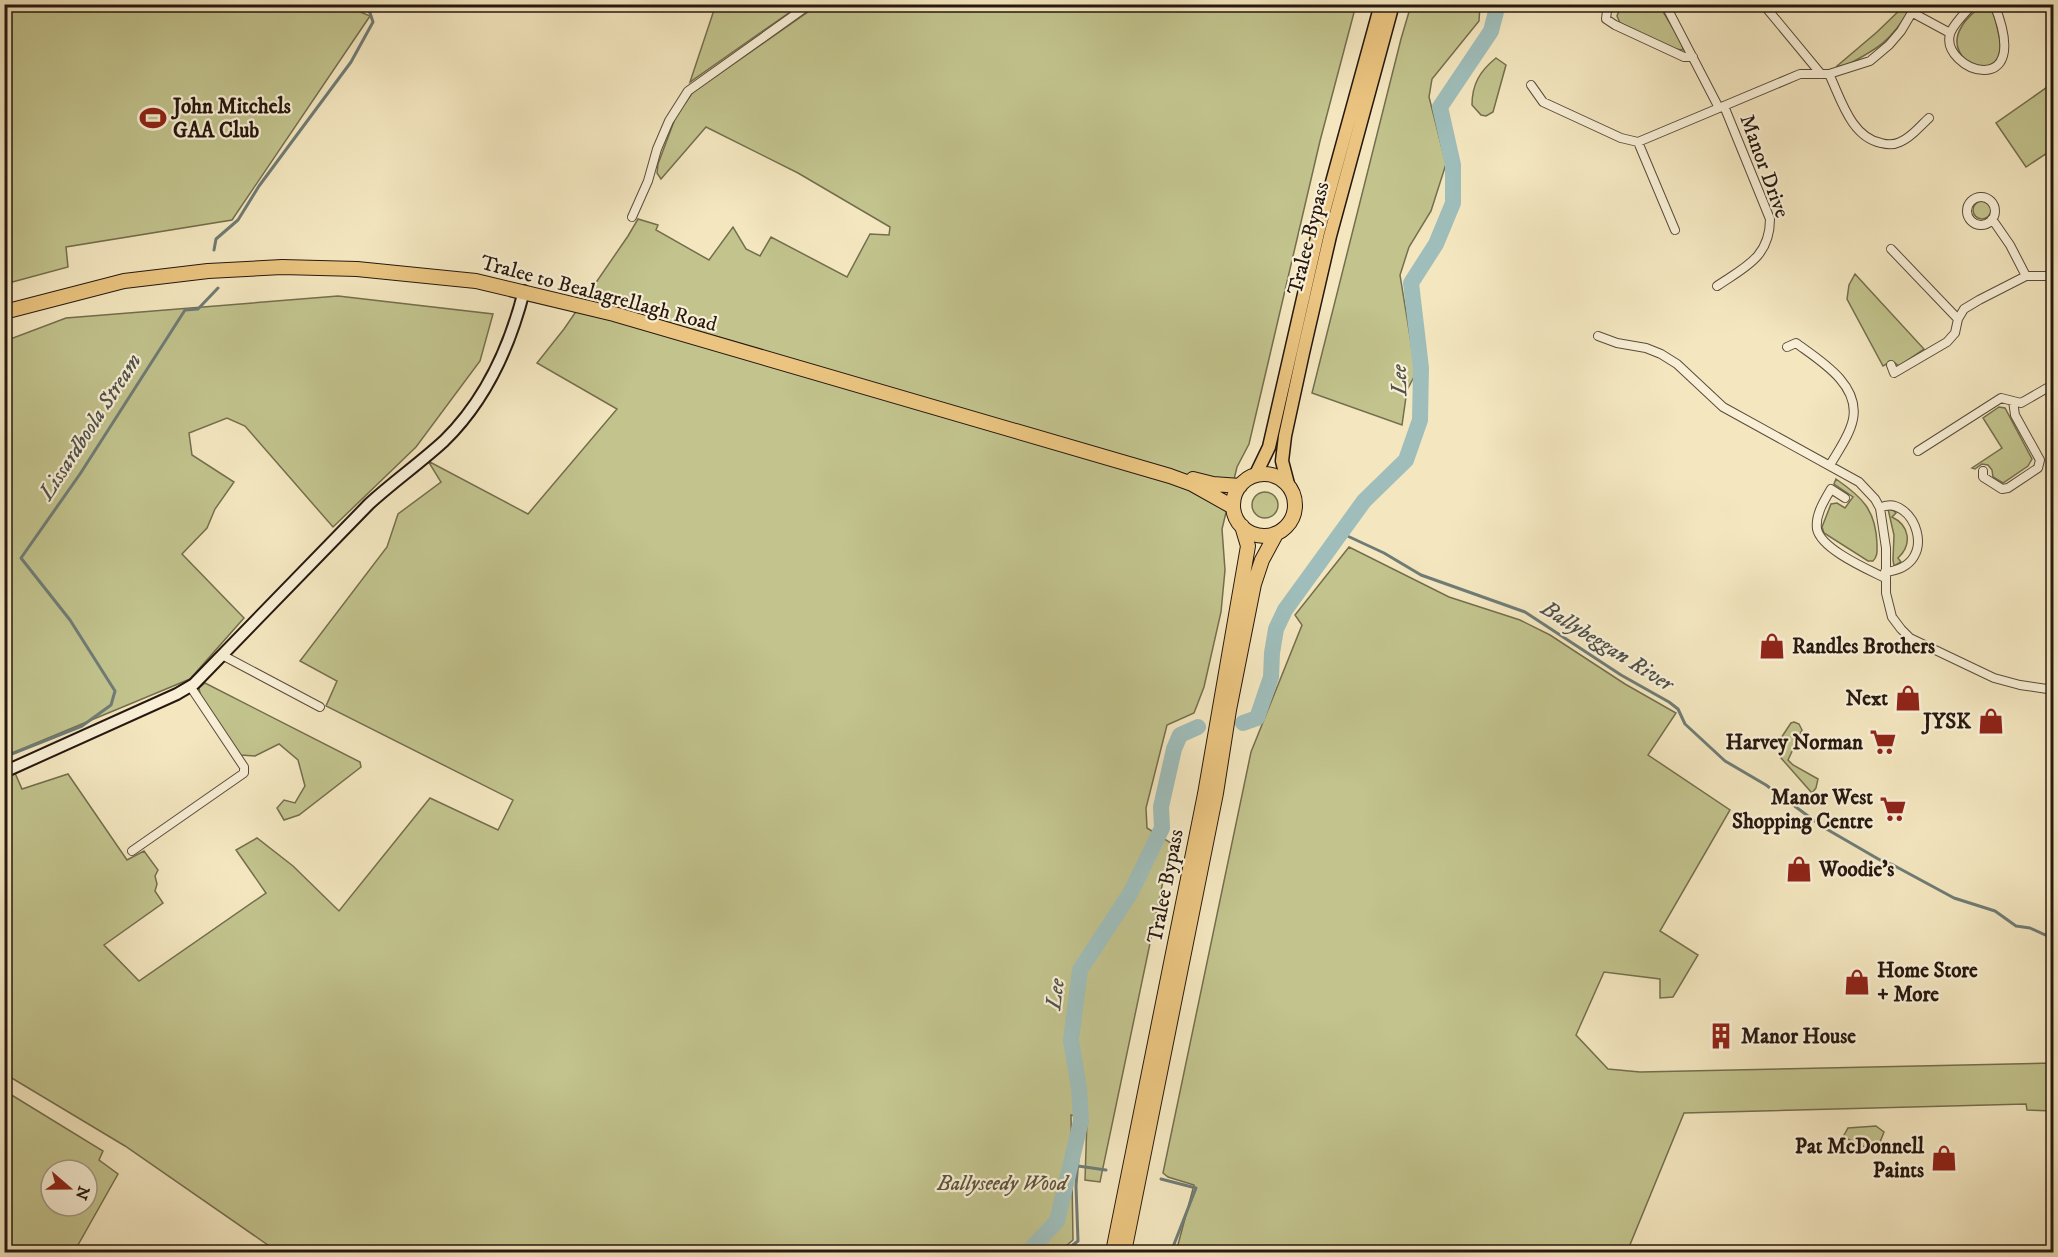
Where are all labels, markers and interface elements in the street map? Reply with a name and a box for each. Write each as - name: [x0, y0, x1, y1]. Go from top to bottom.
- place label: John Mitchels GAA Club: [171, 94, 291, 144]
- sports icon: John Mitchels GAA Club: [138, 103, 168, 133]
- street label: Manor Drive: [1733, 111, 1795, 222]
- street label: Tralee Bypass: [1282, 179, 1336, 297]
- street label: Tralee to Bealagrellagh Road: [478, 250, 720, 338]
- water label: Lissardboola Stream: [32, 349, 148, 507]
- water label: Lee: [1386, 364, 1413, 398]
- water label: Ballybeggan River: [1535, 594, 1680, 699]
- shop icon: Randles Brothers: [1757, 631, 1787, 661]
- place label: Randles Brothers: [1792, 634, 1935, 660]
- shop icon: Next: [1893, 683, 1923, 713]
- place label: Next: [1845, 686, 1888, 712]
- shop icon: JYSK: [1976, 706, 2006, 736]
- place label: JYSK: [1921, 709, 1972, 735]
- supermarket icon: Harvey Norman: [1868, 727, 1898, 757]
- place label: Harvey Norman: [1726, 730, 1864, 756]
- place label: Manor West Shopping Centre: [1732, 785, 1873, 835]
- supermarket icon: Manor West Shopping Centre: [1878, 794, 1908, 824]
- street label: Tralee Bypass: [1142, 827, 1190, 945]
- shop icon: Woodie's: [1784, 854, 1814, 884]
- place label: Woodie's: [1818, 857, 1894, 883]
- place label: Home Store + More: [1877, 958, 1978, 1008]
- shop icon: Home Store + More: [1842, 967, 1872, 997]
- water label: Lee: [1040, 977, 1071, 1013]
- building icon: Manor House: [1706, 1021, 1736, 1051]
- place label: Manor House: [1741, 1024, 1856, 1050]
- place label: Pat McDonnell Paints: [1795, 1134, 1925, 1184]
- shop icon: Pat McDonnell Paints: [1929, 1143, 1959, 1173]
- north arrow: [39, 1158, 99, 1218]
- park label: Ballyseedy Wood: [936, 1171, 1070, 1197]
- text: N: [71, 1183, 94, 1202]

